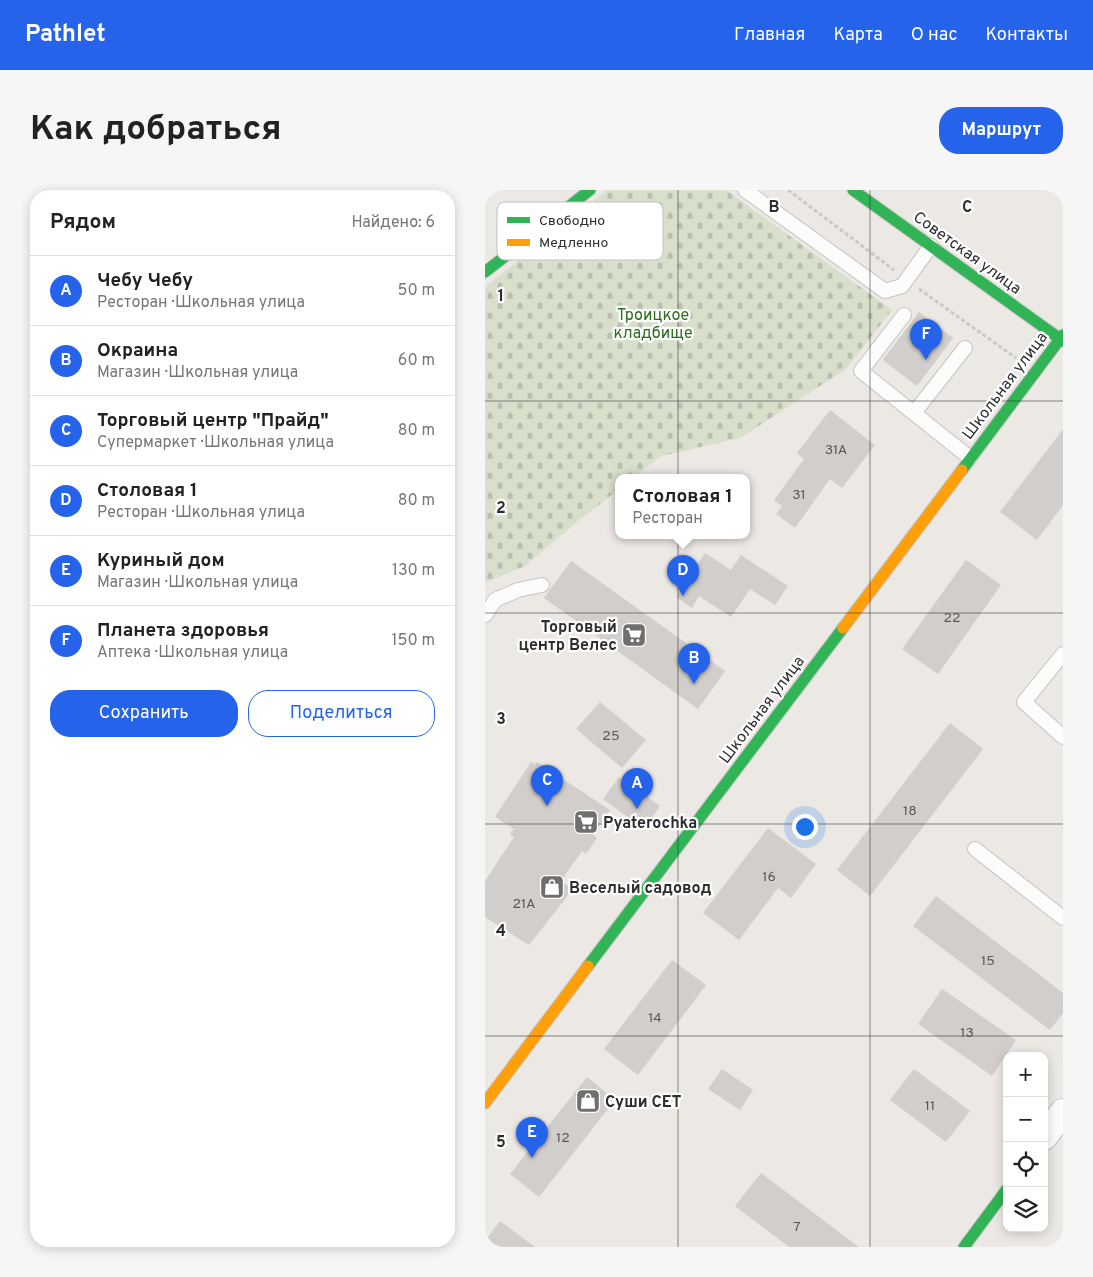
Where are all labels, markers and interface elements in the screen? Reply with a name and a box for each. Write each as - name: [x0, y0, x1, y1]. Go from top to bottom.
- text: Pathlet: [25, 20, 106, 50]
- text: Главная: [734, 24, 805, 47]
- text: Карта: [833, 24, 883, 47]
- text: О нас: [911, 24, 957, 47]
- text: Контакты: [985, 24, 1068, 47]
- button: Маршрут: [939, 107, 1063, 154]
- text: Как добраться: [30, 108, 282, 152]
- text: B: [768, 198, 780, 218]
- text: C: [962, 198, 972, 218]
- legend: [497, 202, 663, 260]
- street label: Советская улица: [909, 208, 1025, 300]
- text: Рядом: [50, 209, 116, 236]
- text: Найдено: 6: [352, 213, 435, 233]
- text: Свободно: [539, 213, 605, 230]
- text: Медленно: [539, 235, 608, 252]
- text: Чебу Чебу: [97, 269, 193, 293]
- text: A: [60, 281, 72, 301]
- text: 50 m: [398, 281, 435, 301]
- text: 1: [498, 287, 504, 307]
- text: Ресторан · Школьная улица: [97, 293, 305, 313]
- park label: Троицкое кладбище: [613, 306, 693, 344]
- pin: F: [910, 319, 942, 360]
- street label: Школьная улица: [959, 328, 1053, 444]
- text: Окраина: [97, 339, 178, 363]
- text: B: [60, 351, 72, 371]
- text: 60 m: [398, 351, 435, 371]
- text: Магазин · Школьная улица: [97, 363, 298, 383]
- text: Торговый центр "Прайд": [97, 409, 329, 433]
- text: C: [61, 421, 71, 441]
- text: 80 m: [398, 421, 435, 441]
- text: Супермаркет · Школьная улица: [97, 433, 334, 453]
- house number: 31А: [825, 442, 847, 459]
- popup: [615, 474, 750, 539]
- text: Столовая 1: [97, 479, 198, 503]
- text: Столовая 1: [632, 485, 733, 509]
- house number: 31: [792, 487, 806, 504]
- text: D: [60, 491, 72, 511]
- text: 80 m: [398, 491, 435, 511]
- text: 2: [496, 499, 506, 519]
- text: Ресторан · Школьная улица: [97, 503, 305, 523]
- text: Ресторан: [632, 509, 703, 529]
- text: Куриный дом: [97, 549, 225, 573]
- pin: D: [667, 555, 699, 596]
- text: E: [61, 561, 71, 581]
- text: 130 m: [392, 561, 435, 581]
- text: Магазин · Школьная улица: [97, 573, 298, 593]
- house number: 22: [943, 610, 961, 627]
- place label: Торговый центр Велес: [518, 618, 617, 656]
- text: Планета здоровья: [97, 619, 269, 643]
- supermarket icon: Торговый центр Велес: [621, 622, 647, 648]
- text: F: [61, 631, 71, 651]
- text: 150 m: [392, 631, 435, 651]
- text: Аптека · Школьная улица: [97, 643, 288, 663]
- pin: B: [678, 643, 710, 684]
- street label: Школьная улица: [716, 652, 810, 768]
- button: Сохранить: [50, 690, 238, 737]
- button: Поделиться: [248, 690, 435, 737]
- text: 3: [496, 710, 506, 730]
- house number: 25: [602, 728, 620, 745]
- pin: C: [531, 765, 563, 806]
- pin: A: [621, 768, 653, 809]
- house number: 18: [903, 803, 917, 820]
- supermarket icon: Pyaterochka: [573, 809, 599, 835]
- place label: Pyaterochka: [603, 814, 697, 834]
- your location: [792, 814, 818, 840]
- house number: 16: [762, 869, 776, 886]
- shop icon: Веселый садовод: [539, 874, 565, 900]
- place label: Веселый садовод: [569, 879, 712, 899]
- house number: 21А: [513, 896, 535, 913]
- text: 4: [496, 922, 506, 942]
- house number: 15: [981, 953, 995, 970]
- house number: 14: [648, 1010, 662, 1027]
- house number: 13: [960, 1025, 974, 1042]
- map controls: [1003, 1052, 1048, 1232]
- button: +: [1003, 1052, 1048, 1097]
- shop icon: Суши СЕТ: [575, 1088, 601, 1114]
- place label: Суши СЕТ: [605, 1093, 682, 1113]
- button: −: [1003, 1097, 1048, 1142]
- house number: 11: [925, 1098, 935, 1115]
- pin: E: [516, 1117, 548, 1158]
- house number: 12: [556, 1130, 570, 1147]
- text: 5: [496, 1133, 506, 1153]
- button: locate: [1003, 1142, 1048, 1187]
- button: layers: [1003, 1187, 1048, 1232]
- house number: 7: [793, 1219, 801, 1236]

